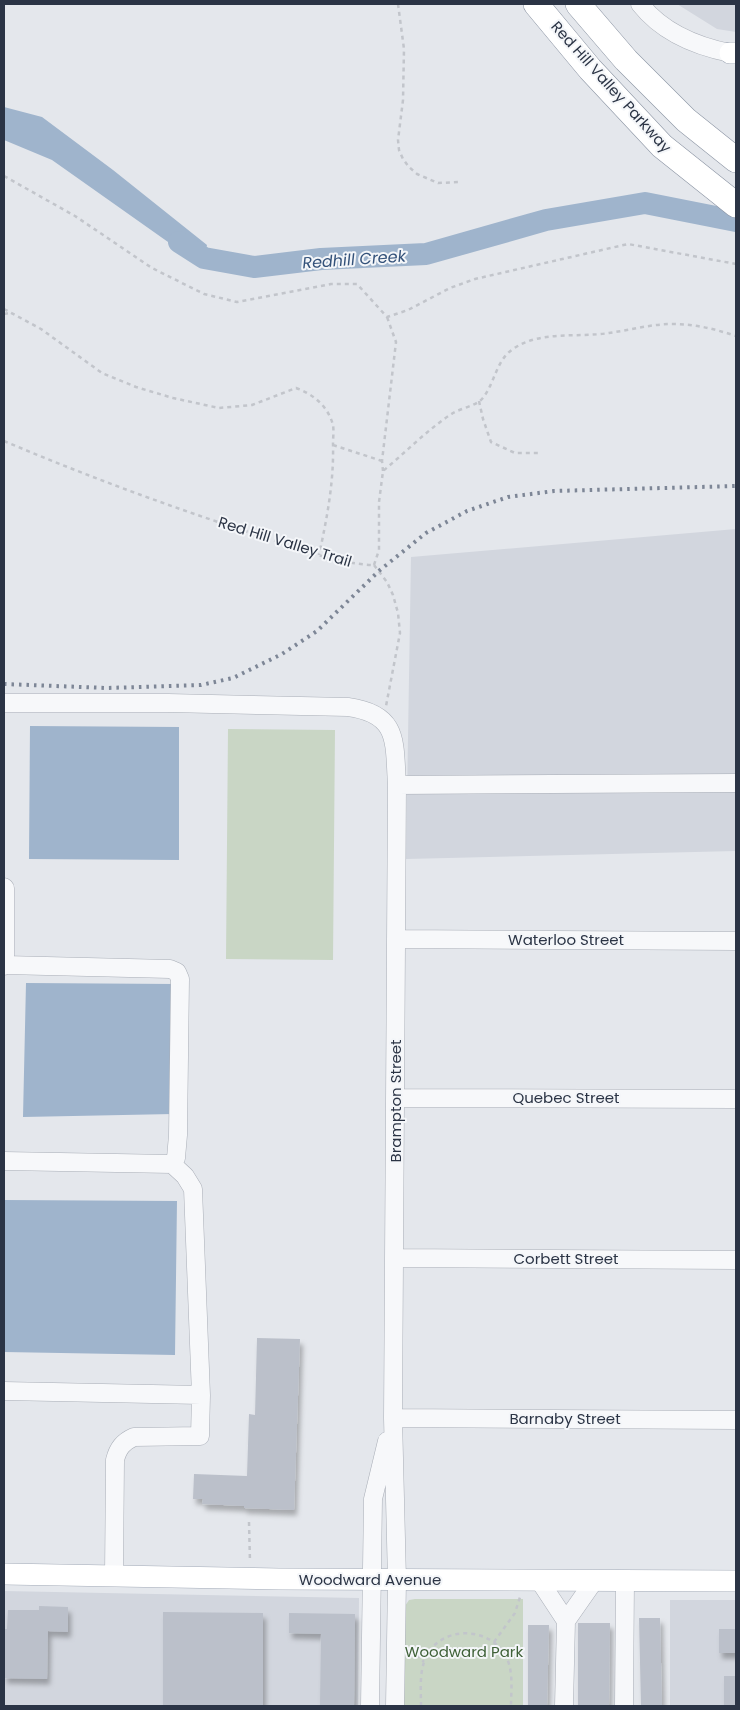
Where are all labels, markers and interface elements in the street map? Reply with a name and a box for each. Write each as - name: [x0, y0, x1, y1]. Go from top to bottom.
- street label: Red Hill Valley Parkway: [547, 16, 677, 157]
- water label: Redhill Creek: [302, 244, 407, 275]
- street label: Red Hill Valley Trail: [216, 511, 355, 572]
- street label: Waterloo Street: [508, 929, 624, 950]
- street label: Brampton Street: [385, 1039, 406, 1163]
- street label: Quebec Street: [512, 1087, 620, 1108]
- street label: Corbett Street: [513, 1248, 619, 1269]
- street label: Barnaby Street: [509, 1408, 621, 1429]
- street label: Woodward Avenue: [299, 1569, 441, 1590]
- park label: Woodward Park: [405, 1641, 523, 1662]

